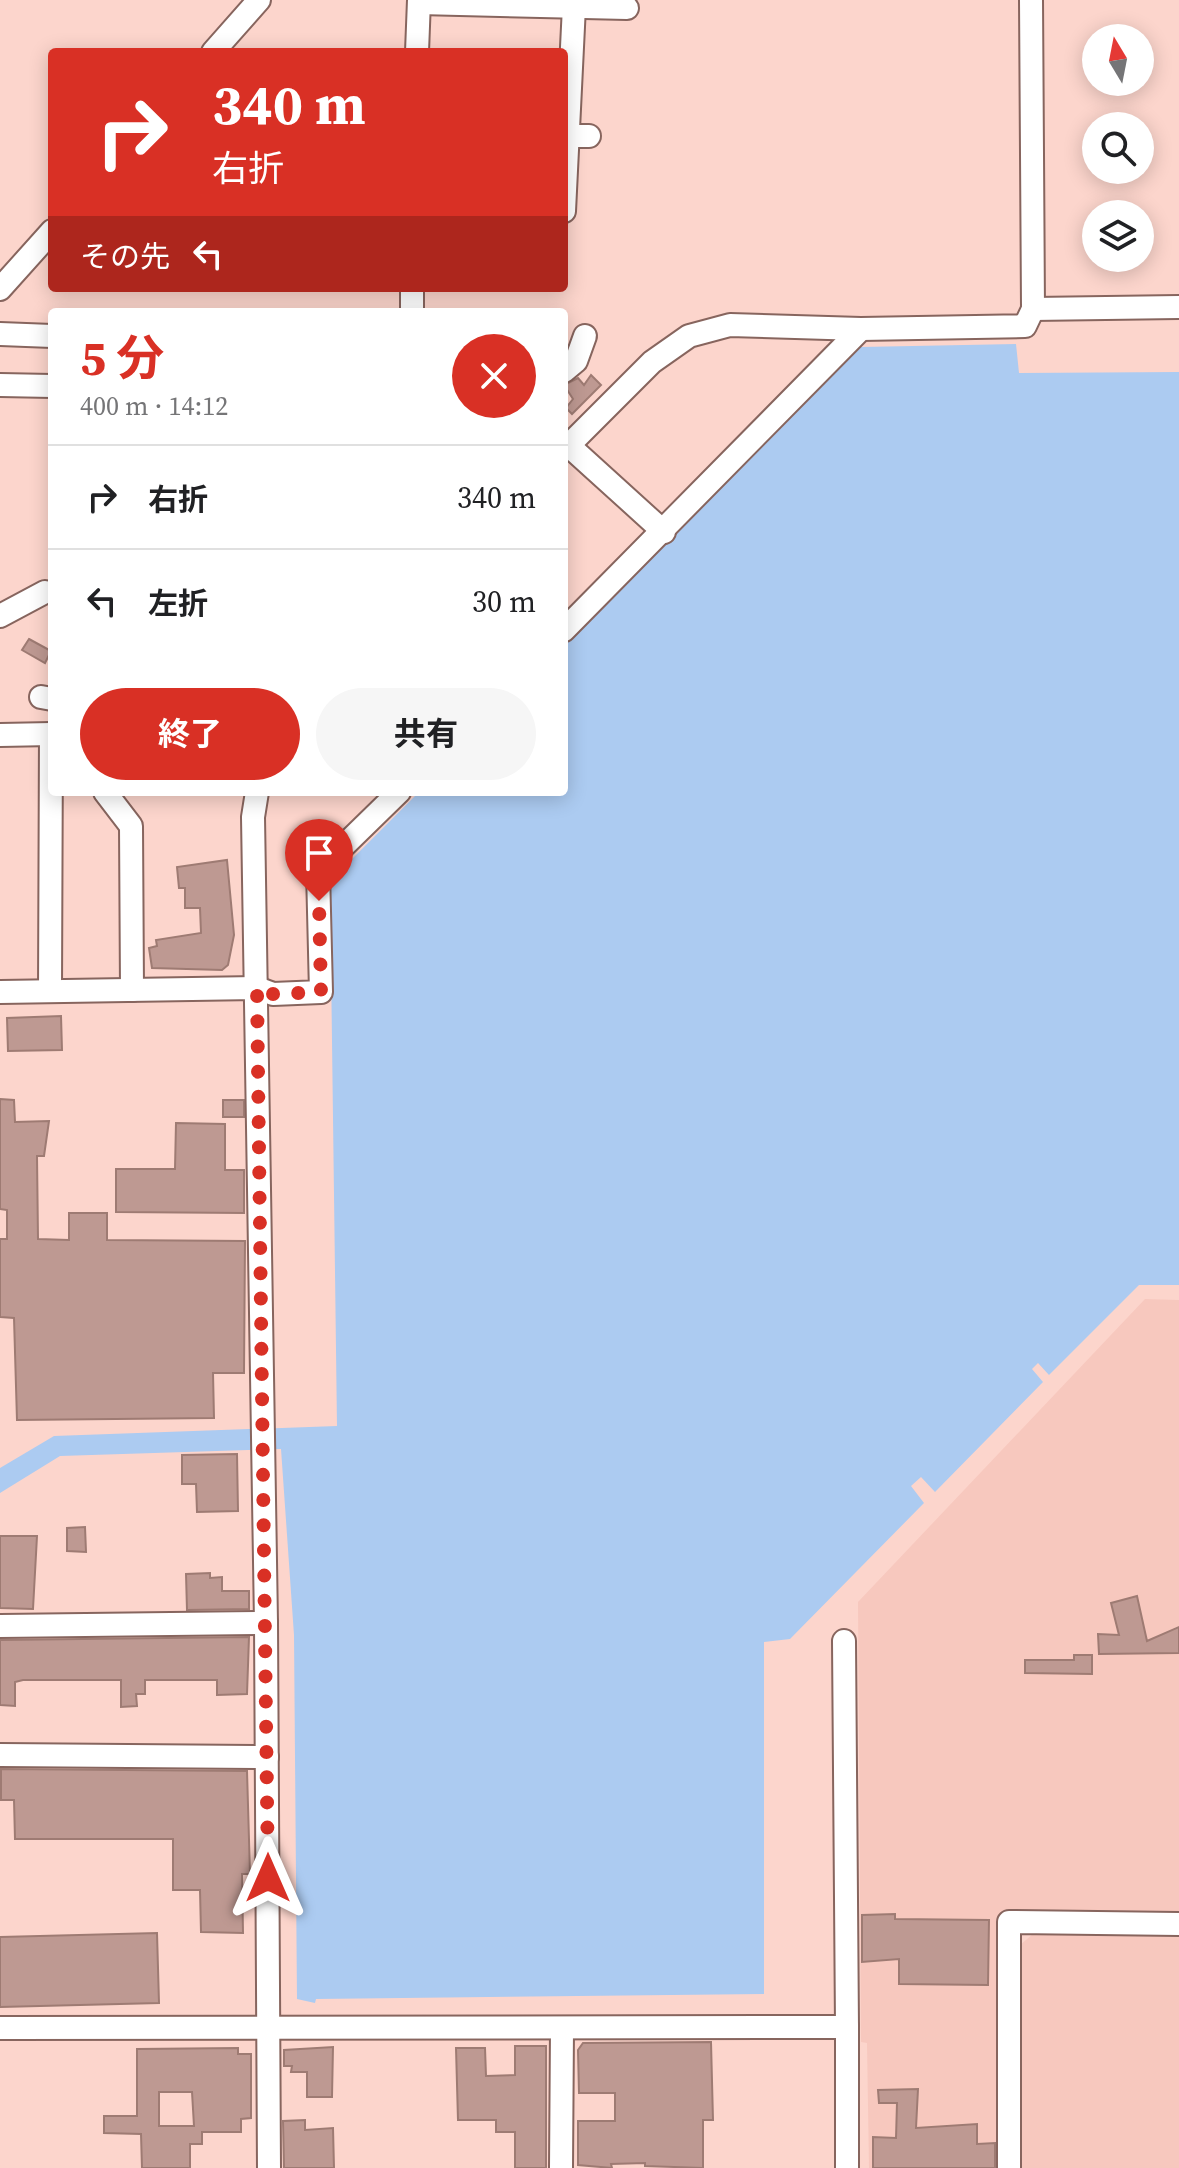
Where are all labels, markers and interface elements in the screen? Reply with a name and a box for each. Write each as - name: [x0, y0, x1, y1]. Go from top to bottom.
- north arrow: [1082, 24, 1154, 96]
- map controls: [1082, 24, 1154, 272]
- text: 340 m: [212, 66, 366, 143]
- icon: right: [80, 80, 184, 184]
- button: search: [1082, 112, 1154, 184]
- text: 右折: [212, 144, 284, 193]
- button: layers: [1082, 200, 1154, 272]
- icon: left: [186, 232, 230, 276]
- text: その先: [80, 236, 170, 277]
- text: 5 分: [80, 325, 164, 391]
- button: close: [452, 334, 536, 418]
- text: 400 m · 14:12: [80, 388, 228, 424]
- icon: right: [80, 475, 124, 519]
- text: 340 m: [457, 477, 536, 518]
- text: 右折: [148, 479, 208, 520]
- icon: left: [80, 579, 124, 623]
- text: 30 m: [472, 581, 536, 622]
- text: 左折: [148, 583, 208, 624]
- button: 終了: [80, 688, 300, 780]
- button: 共有: [316, 688, 536, 780]
- pin: [285, 819, 353, 901]
- icon: arrive: [297, 831, 341, 875]
- position arrow: [226, 1836, 310, 1920]

